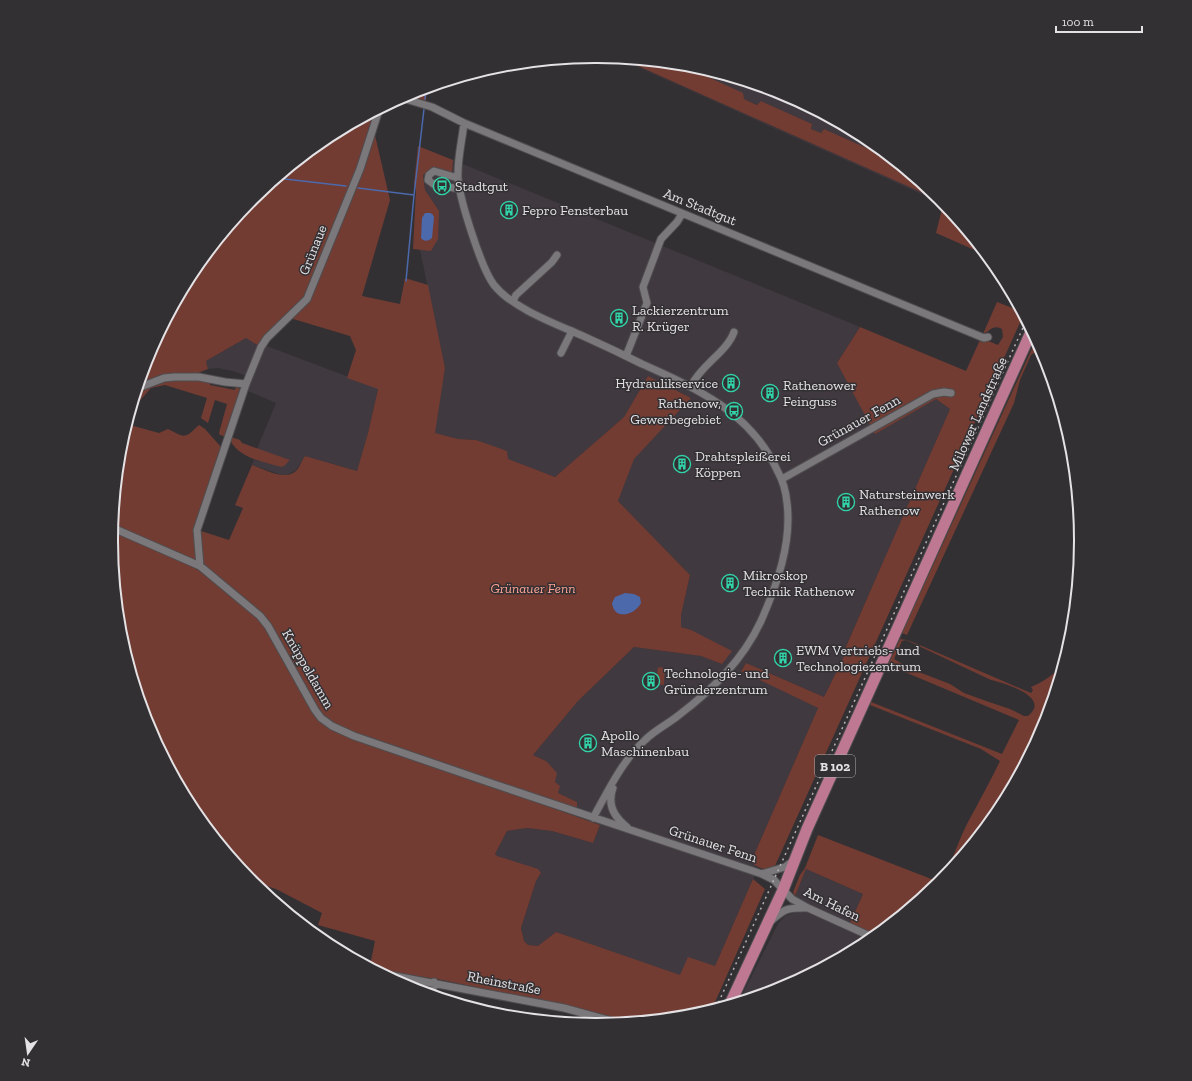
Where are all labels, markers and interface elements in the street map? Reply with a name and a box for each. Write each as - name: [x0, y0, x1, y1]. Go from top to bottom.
- scale bar: [1056, 8, 1142, 34]
- text: 100 m: [1062, 15, 1094, 29]
- bus stop icon: Stadtgut: [432, 176, 452, 196]
- place label: Stadtgut: [455, 178, 509, 195]
- street label: Am Stadtgut: [661, 185, 740, 230]
- building icon: Fepro Fensterbau: [499, 200, 519, 220]
- place label: Fepro Fensterbau: [522, 202, 628, 219]
- street label: Grünaue: [295, 222, 331, 278]
- place label: Lackierzentrum R. Krüger: [632, 302, 729, 335]
- building icon: Lackierzentrum R. Krüger: [609, 308, 629, 328]
- street label: Milower Landstraße: [945, 354, 1011, 474]
- building icon: Hydraulikservice: [721, 373, 741, 393]
- place label: Hydraulikservice: [615, 375, 718, 392]
- place label: Rathenower Feinguss: [783, 377, 856, 410]
- building icon: Rathenower Feinguss: [760, 383, 780, 403]
- street label: Grünauer Fenn: [815, 391, 903, 451]
- place label: Rathenow, Gewerbegebiet: [630, 395, 722, 428]
- bus stop icon: Rathenow, Gewerbegebiet: [724, 401, 744, 421]
- place label: Drahtspleißerei Köppen: [695, 448, 791, 481]
- building icon: Drahtspleißerei Köppen: [672, 454, 692, 474]
- place label: Natursteinwerk Rathenow: [859, 486, 955, 519]
- building icon: Natursteinwerk Rathenow: [836, 492, 856, 512]
- place label: Mikroskop Technik Rathenow: [743, 567, 855, 600]
- building icon: Mikroskop Technik Rathenow: [720, 573, 740, 593]
- park label: Grünauer Fenn: [490, 580, 576, 597]
- street label: Knüppeldamm: [278, 626, 338, 712]
- place label: EWM Vertriebs- und Technologiezentrum: [796, 642, 921, 675]
- building icon: EWM Vertriebs- und Technologiezentrum: [773, 648, 793, 668]
- place label: Technologie- und Gründerzentrum: [664, 665, 769, 698]
- building icon: Technologie- und Gründerzentrum: [641, 671, 661, 691]
- place label: Apollo Maschinenbau: [601, 727, 689, 760]
- building icon: Apollo Maschinenbau: [578, 733, 598, 753]
- road number: B 102: [815, 755, 855, 777]
- street label: Grünauer Fenn: [667, 822, 759, 866]
- street label: Am Hafen: [801, 883, 863, 925]
- street label: Rheinstraße: [466, 968, 543, 999]
- north arrow: [8, 1033, 48, 1073]
- text: N: [20, 1055, 31, 1070]

